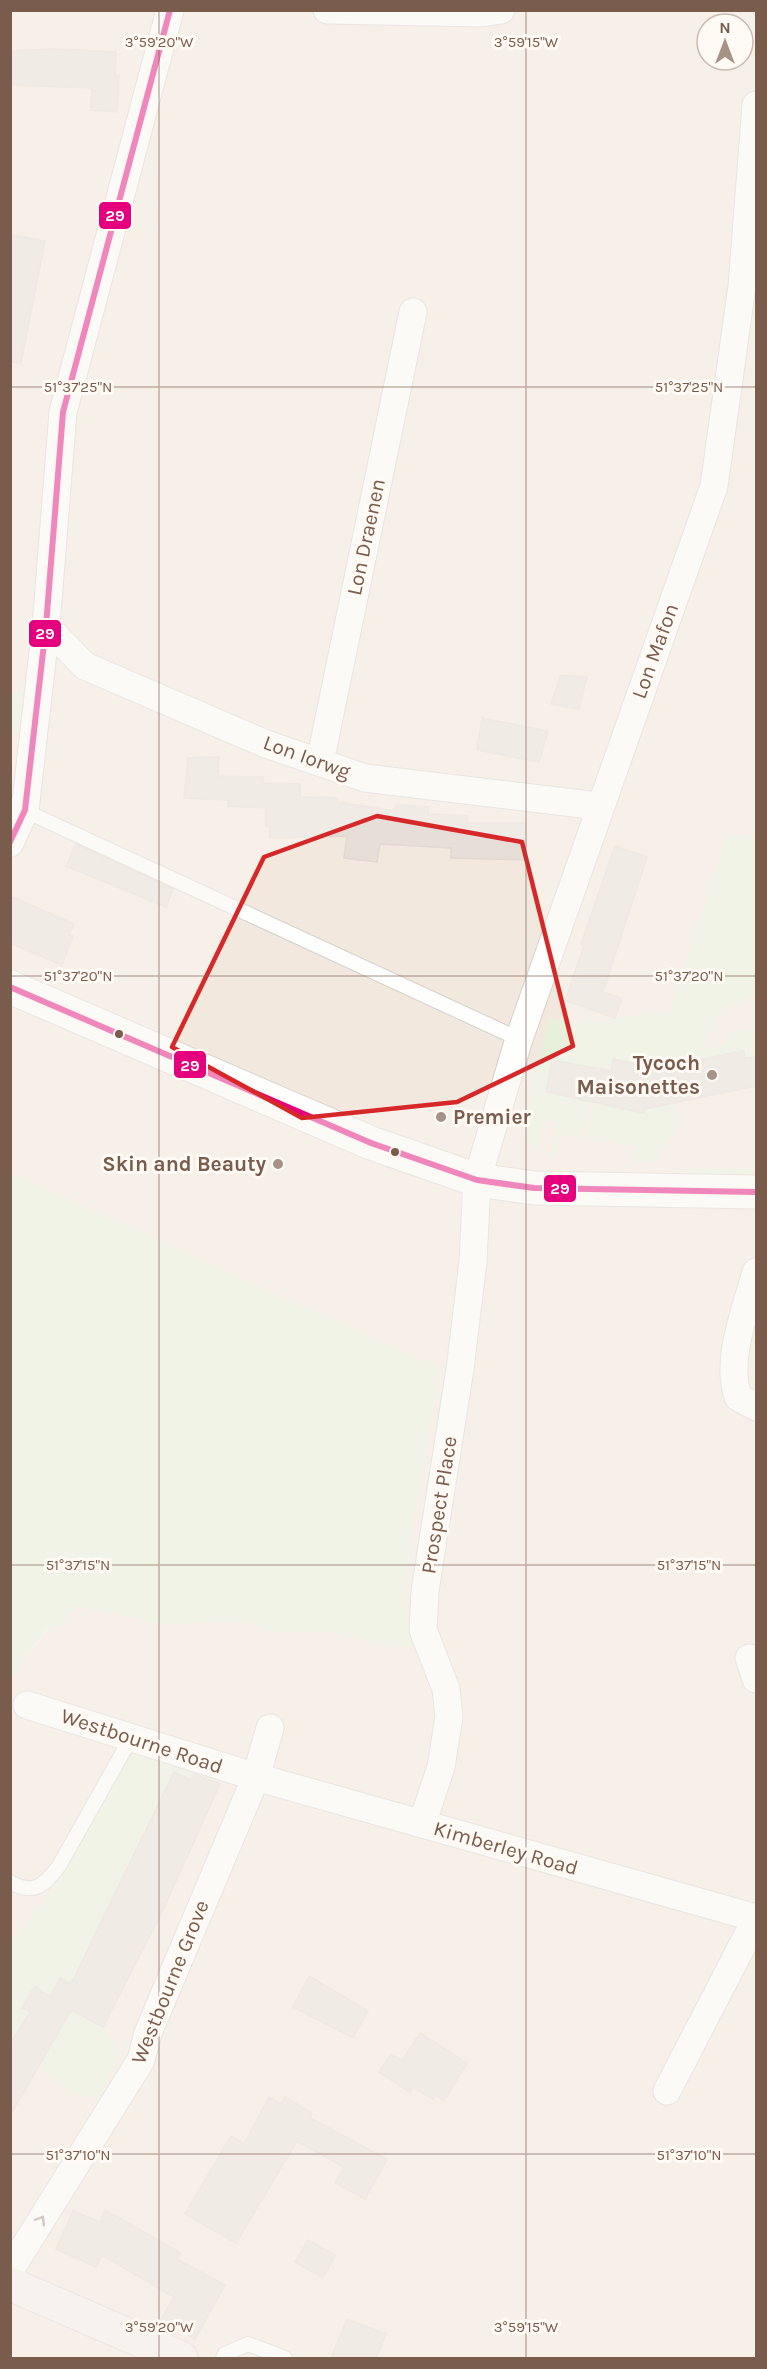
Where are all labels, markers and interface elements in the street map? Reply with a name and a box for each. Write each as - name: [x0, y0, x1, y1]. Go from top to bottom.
- north arrow: [695, 12, 755, 72]
- text: N: [719, 18, 731, 37]
- text: 3°59'20"W: [125, 33, 194, 51]
- text: 3°59'15"W: [494, 33, 559, 51]
- line badge: 29: [98, 201, 132, 230]
- text: 29: [105, 206, 125, 225]
- text: 51°37'25"N: [44, 378, 112, 396]
- text: 51°37'25"N: [655, 378, 723, 396]
- street label: Lon Draenen: [342, 476, 390, 598]
- street label: Lon Mafon: [627, 600, 683, 702]
- line badge: 29: [28, 619, 62, 648]
- text: 29: [35, 624, 55, 643]
- street label: Lon Iorwg: [260, 730, 354, 784]
- text: 51°37'20"N: [44, 967, 112, 985]
- text: 51°37'20"N: [655, 967, 723, 985]
- unlabelled marker: [113, 1028, 125, 1040]
- line badge: 29: [173, 1050, 207, 1079]
- place label: Tycoch Maisonettes: [577, 1051, 700, 1099]
- text: 29: [180, 1056, 200, 1075]
- marker: Tycoch Maisonettes: [705, 1068, 719, 1082]
- place label: Premier: [453, 1105, 532, 1129]
- marker: Premier: [434, 1110, 448, 1124]
- unlabelled marker: [389, 1146, 401, 1158]
- place label: Skin and Beauty: [102, 1152, 266, 1176]
- marker: Skin and Beauty: [271, 1157, 285, 1171]
- line badge: 29: [543, 1174, 577, 1203]
- text: 29: [550, 1179, 570, 1198]
- street label: Prospect Place: [416, 1434, 462, 1576]
- text: 51°37'15"N: [46, 1556, 110, 1574]
- text: 51°37'15"N: [657, 1556, 721, 1574]
- street label: Westbourne Road: [58, 1703, 226, 1779]
- street label: Kimberley Road: [431, 1816, 581, 1880]
- street label: Westbourne Grove: [126, 1897, 214, 2067]
- text: 51°37'10"N: [45, 2146, 111, 2164]
- text: 51°37'10"N: [656, 2146, 722, 2164]
- one-way arrow: [34, 2216, 46, 2226]
- text: 3°59'20"W: [125, 2318, 194, 2336]
- text: 3°59'15"W: [494, 2318, 559, 2336]

